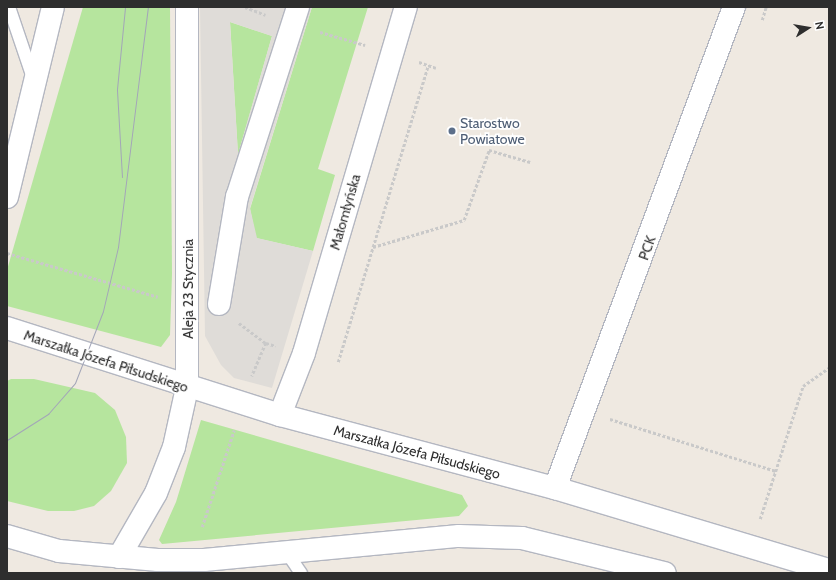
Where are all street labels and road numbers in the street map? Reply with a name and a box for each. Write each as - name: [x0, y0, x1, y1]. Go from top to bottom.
- street label: Małomłyńska: [326, 172, 364, 252]
- street label: PCK: [635, 234, 659, 262]
- street label: Aleja 23 Stycznia: [180, 239, 196, 339]
- street label: Marszałka Józefa Piłsudskiego: [22, 326, 190, 396]
- street label: Marszałka Józefa Piłsudskiego: [332, 422, 502, 482]

